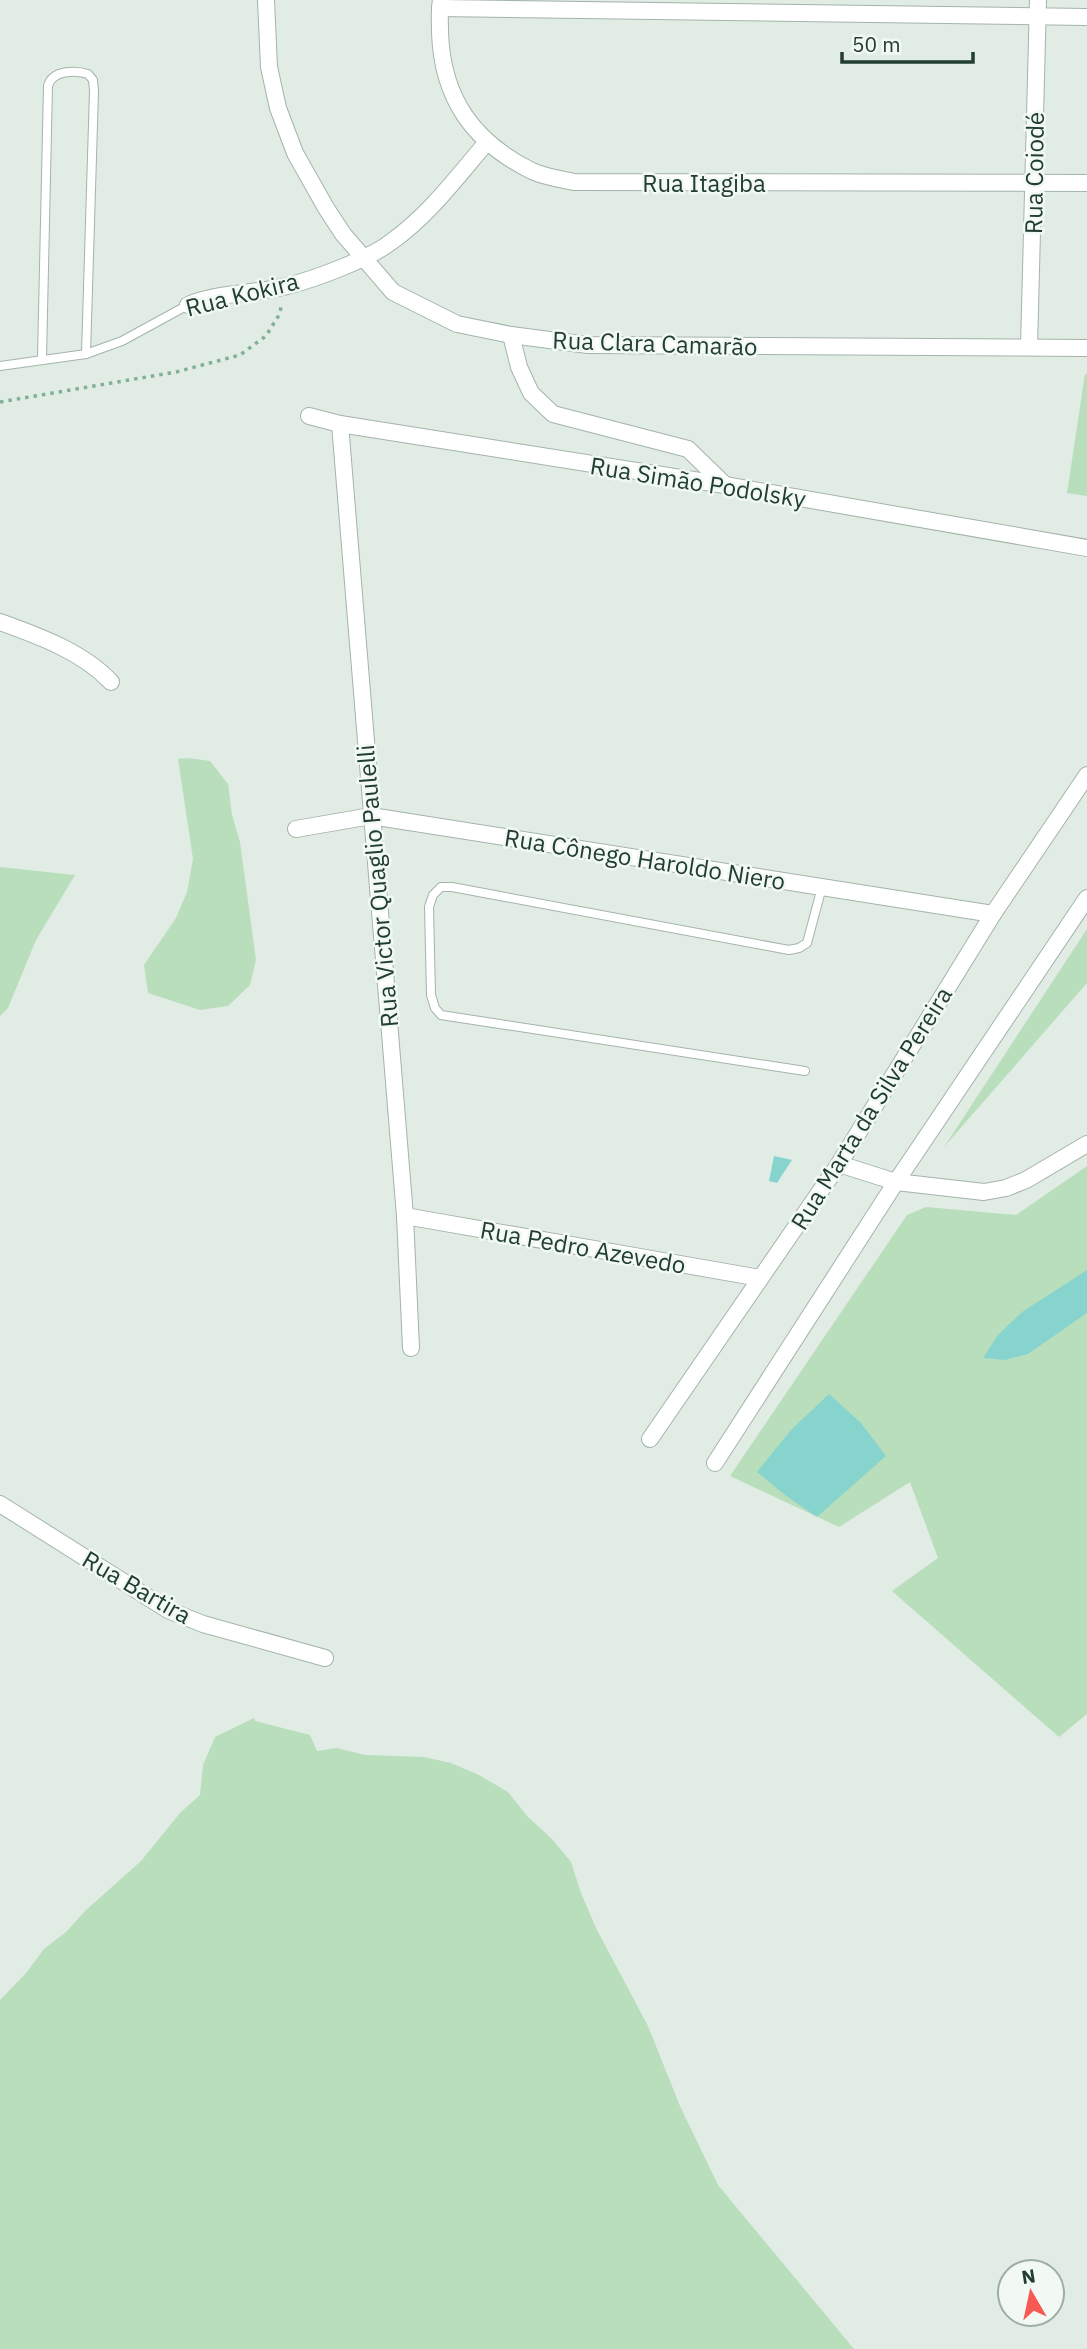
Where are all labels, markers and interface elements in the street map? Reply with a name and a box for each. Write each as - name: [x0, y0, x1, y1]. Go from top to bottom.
- scale bar: [842, 21, 973, 65]
- text: 50 m: [852, 30, 901, 58]
- street label: Rua Coiodé: [1017, 112, 1051, 234]
- street label: Rua Itagiba: [642, 167, 766, 199]
- street label: Rua Kokira: [182, 264, 302, 324]
- street label: Rua Clara Camarão: [552, 323, 758, 363]
- street label: Rua Simão Podolsky: [588, 449, 808, 515]
- street label: Rua Victor Quaglio Paulelli: [349, 743, 405, 1029]
- street label: Rua Cônego Haroldo Niero: [502, 821, 788, 897]
- street label: Rua Marta da Silva Pereira: [783, 980, 959, 1236]
- street label: Rua Pedro Azevedo: [478, 1213, 688, 1281]
- street label: Rua Bartira: [77, 1543, 197, 1631]
- north arrow: [996, 2258, 1066, 2328]
- text: N: [1020, 2263, 1037, 2289]

